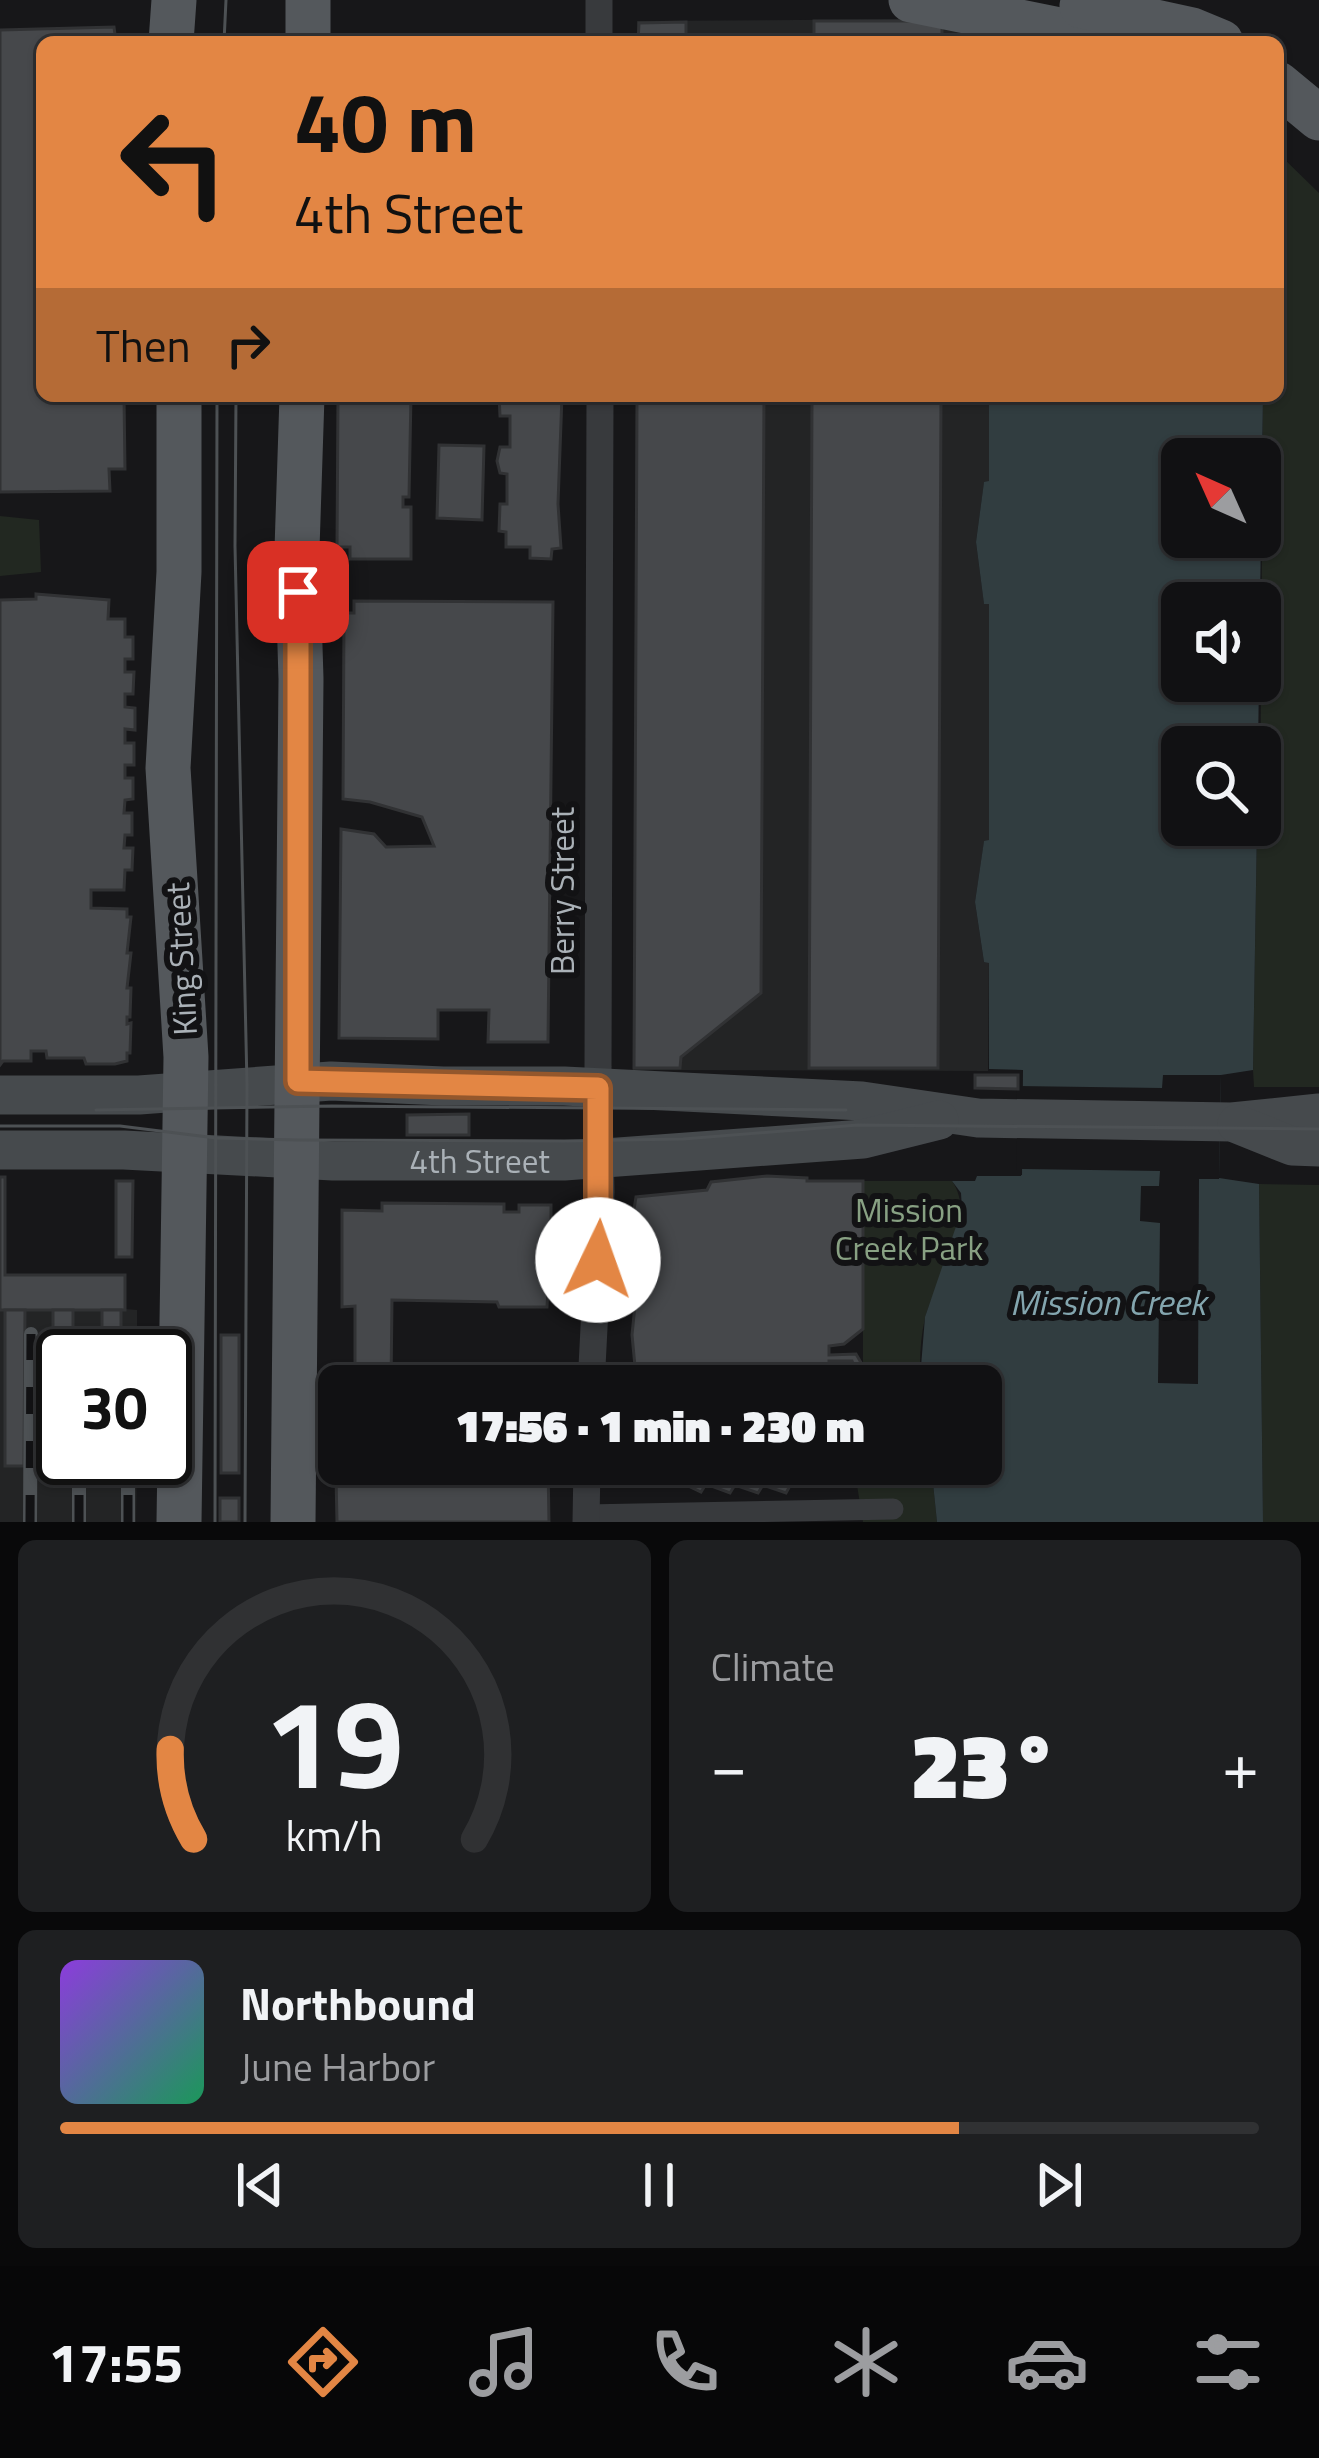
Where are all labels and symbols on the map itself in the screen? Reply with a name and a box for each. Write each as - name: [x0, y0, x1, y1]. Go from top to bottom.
- north arrow: [1161, 438, 1281, 558]
- pin: [247, 541, 349, 643]
- street label: Berry Street: [537, 807, 587, 975]
- street label: King Street: [152, 881, 210, 1037]
- street label: 4th Street: [410, 1136, 550, 1186]
- park label: Mission Creek Park: [835, 1185, 983, 1273]
- position arrow: [535, 1197, 661, 1323]
- water label: Mission Creek: [1010, 1274, 1210, 1329]
- speed limit sign: 30: [36, 1329, 192, 1485]

